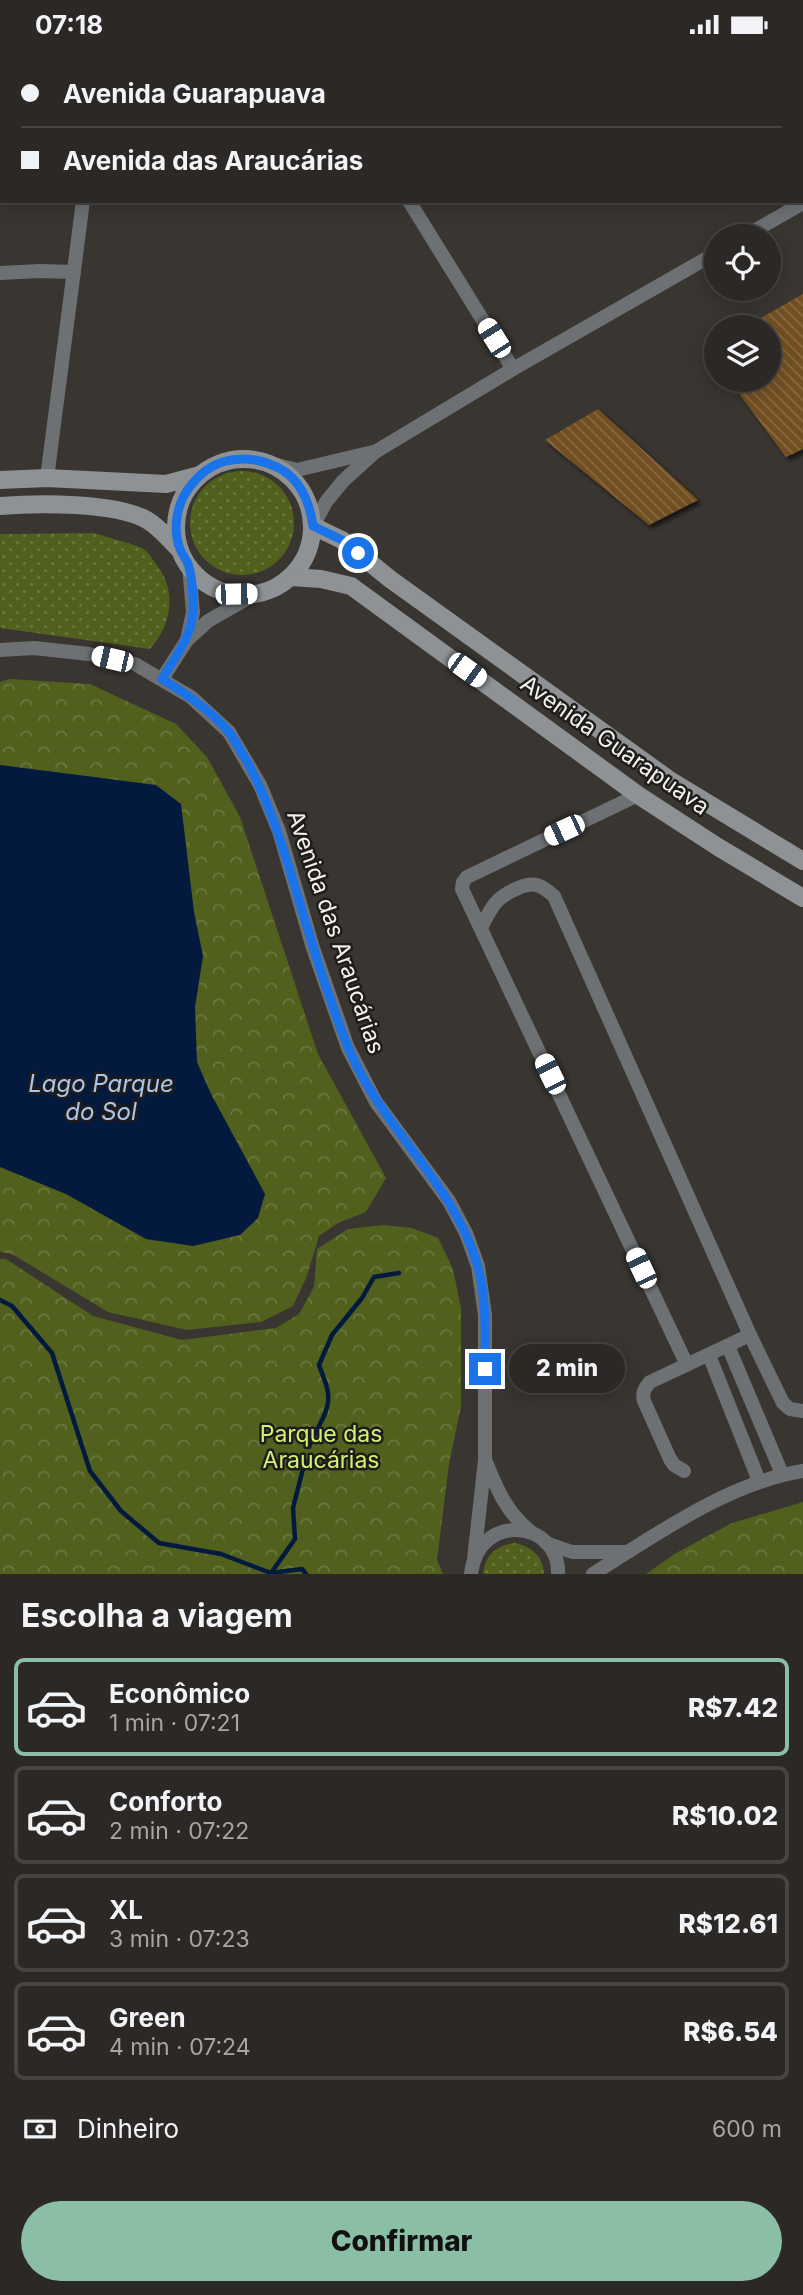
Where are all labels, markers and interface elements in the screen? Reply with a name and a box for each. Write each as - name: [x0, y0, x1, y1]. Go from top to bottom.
- text: 07:18: [35, 9, 103, 40]
- text: Avenida Guarapuava: [63, 78, 326, 109]
- text: Avenida das Araucárias: [63, 145, 363, 176]
- map controls: [704, 224, 781, 392]
- button: locate: [704, 224, 781, 301]
- car: [474, 315, 515, 361]
- button: layers: [704, 315, 781, 392]
- route start: [342, 537, 374, 569]
- car: [215, 583, 258, 605]
- car: [90, 644, 135, 674]
- car: [444, 649, 491, 691]
- street label: Avenida Guarapuava: [515, 669, 715, 821]
- street label: Avenida das Araucárias: [281, 807, 391, 1057]
- car: [541, 812, 588, 848]
- car: [532, 1051, 569, 1097]
- water label: Lago Parque do Sol: [28, 1069, 174, 1126]
- car: [623, 1245, 660, 1291]
- callout: 2 min: [510, 1345, 625, 1393]
- route end: [469, 1353, 501, 1385]
- text: 2 min: [536, 1354, 598, 1382]
- park label: Parque das Araucárias: [260, 1420, 382, 1474]
- text: Escolha a viagem: [21, 1596, 293, 1635]
- icon: car: [25, 1676, 88, 1739]
- text: Econômico: [109, 1678, 250, 1709]
- text: R$7.42: [688, 1692, 778, 1723]
- text: 1 min · 07:21: [109, 1709, 240, 1737]
- icon: car: [25, 1784, 88, 1847]
- text: Conforto: [109, 1786, 222, 1817]
- text: R$10.02: [672, 1800, 778, 1831]
- text: 2 min · 07:22: [109, 1817, 249, 1845]
- icon: car: [25, 1892, 88, 1955]
- text: XL: [109, 1894, 143, 1925]
- text: R$12.61: [679, 1908, 778, 1939]
- text: 3 min · 07:23: [109, 1925, 250, 1953]
- icon: car: [25, 2000, 88, 2063]
- text: Green: [109, 2002, 186, 2033]
- text: R$6.54: [683, 2016, 778, 2047]
- text: 4 min · 07:24: [109, 2033, 251, 2061]
- icon: cash: [21, 2110, 59, 2148]
- text: Dinheiro: [77, 2113, 179, 2144]
- text: 600 m: [712, 2115, 782, 2143]
- button: Confirmar: [21, 2201, 782, 2281]

